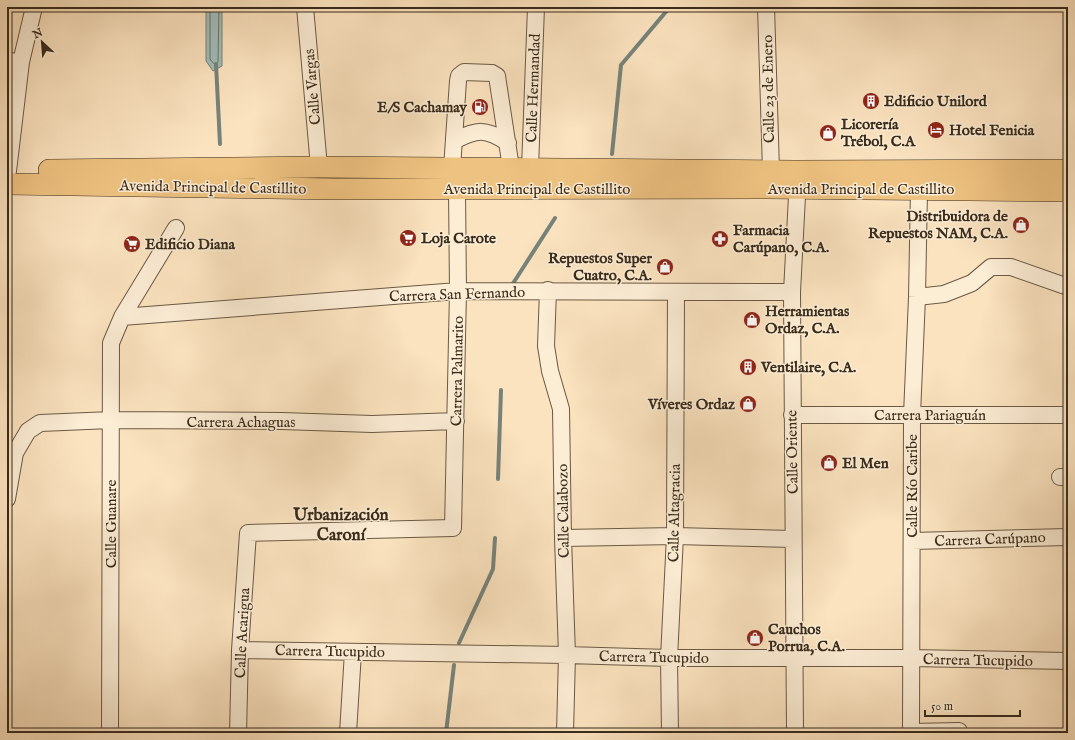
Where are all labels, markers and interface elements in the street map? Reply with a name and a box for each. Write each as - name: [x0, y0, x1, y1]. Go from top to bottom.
- north arrow: [22, 22, 62, 62]
- text: N: [30, 25, 46, 43]
- street label: Calle Hermandad: [522, 32, 545, 143]
- street label: Calle 23 de Enero: [758, 35, 779, 143]
- street label: Calle Vargas: [300, 48, 325, 126]
- building icon: Edificio Unilord: [861, 91, 881, 111]
- place label: Edificio Unilord: [884, 92, 988, 111]
- fuel station icon: E/S Cachamay: [470, 97, 490, 117]
- place label: E/S Cachamay: [377, 98, 468, 117]
- place label: Licorería Trébol, C.A: [840, 115, 916, 151]
- hotel icon: Hotel Fenicia: [926, 120, 946, 140]
- place label: Hotel Fenicia: [949, 121, 1035, 140]
- shop icon: Licorería Trébol, C.A: [818, 123, 838, 143]
- street label: Avenida Principal de Castillito: [118, 176, 307, 199]
- street label: Avenida Principal de Castillito: [443, 180, 630, 199]
- street label: Avenida Principal de Castillito: [767, 180, 954, 199]
- place label: Distribuidora de Repuestos NAM, C.A.: [868, 207, 1008, 243]
- shop icon: Distribuidora de Repuestos NAM, C.A.: [1011, 215, 1031, 235]
- place label: Farmacia Carúpano, C.A.: [733, 221, 829, 257]
- supermarket icon: Loja Carote: [398, 228, 418, 248]
- place label: Loja Carote: [421, 229, 496, 248]
- pharmacy icon: Farmacia Carúpano, C.A.: [710, 229, 730, 249]
- supermarket icon: Edificio Diana: [122, 234, 142, 254]
- place label: Edificio Diana: [145, 235, 235, 254]
- place label: Repuestos Super Cuatro, C.A.: [548, 249, 652, 285]
- shop icon: Repuestos Super Cuatro, C.A.: [655, 257, 675, 277]
- street label: Carrera San Fernando: [389, 283, 525, 306]
- place label: Herramientas Ordaz, C.A.: [765, 302, 850, 338]
- shop icon: Herramientas Ordaz, C.A.: [742, 310, 762, 330]
- street label: Carrera Palmarito: [447, 316, 468, 426]
- building icon: Ventilaire, C.A.: [738, 357, 758, 377]
- place label: Ventilaire, C.A.: [760, 358, 856, 377]
- shop icon: Víveres Ordaz: [738, 394, 758, 414]
- place label: Víveres Ordaz: [647, 395, 735, 414]
- street label: Carrera Pariaguán: [874, 406, 986, 425]
- street label: Calle Oriente: [782, 410, 803, 494]
- street label: Carrera Achaguas: [186, 413, 296, 432]
- street label: Calle Río Caribe: [903, 434, 922, 538]
- shop icon: El Men: [819, 453, 839, 473]
- place label: El Men: [842, 454, 889, 473]
- street label: Calle Altagracia: [664, 463, 685, 562]
- street label: Calle Calabozo: [553, 464, 574, 558]
- street label: Calle Guanare: [102, 480, 121, 568]
- district label: Urbanización Caroní: [292, 505, 389, 546]
- street label: Carrera Carúpano: [934, 528, 1046, 551]
- street label: Calle Acarigua: [231, 587, 254, 679]
- place label: Cauchos Porrua, C.A.: [768, 620, 845, 656]
- shop icon: Cauchos Porrua, C.A.: [745, 628, 765, 648]
- street label: Carrera Tucupido: [275, 641, 385, 662]
- street label: Carrera Tucupido: [599, 647, 709, 668]
- street label: Carrera Tucupido: [923, 650, 1033, 671]
- scale bar: [925, 692, 1020, 718]
- text: 50 m: [931, 699, 953, 714]

